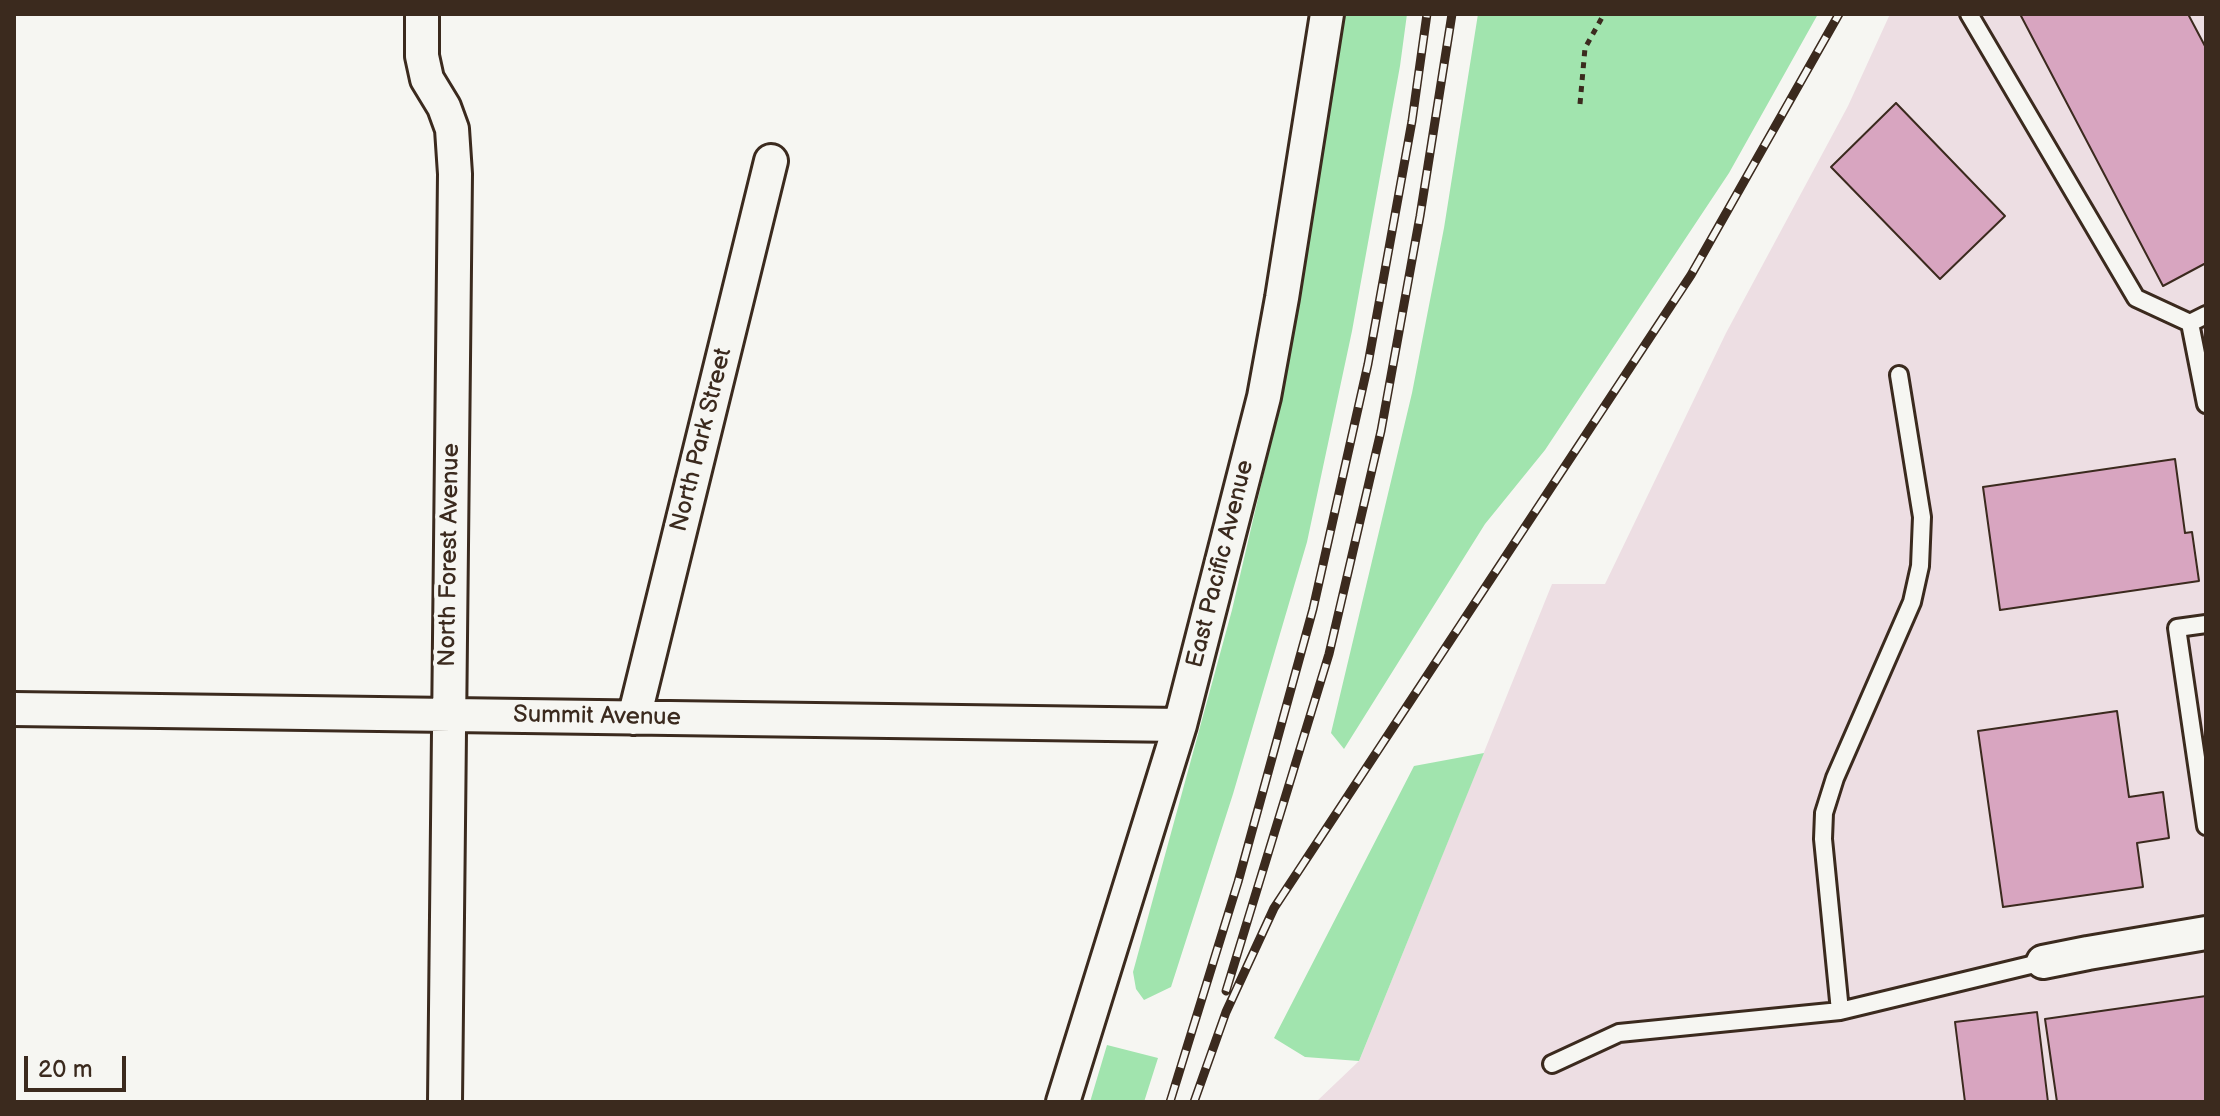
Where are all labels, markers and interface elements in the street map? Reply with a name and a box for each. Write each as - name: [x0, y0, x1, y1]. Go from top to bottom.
- street label: North Park Street: [665, 345, 739, 535]
- street label: North Forest Avenue: [434, 443, 466, 667]
- street label: East Pacific Avenue: [1181, 457, 1261, 671]
- street label: Summit Avenue: [513, 701, 681, 733]
- scale bar: [28, 1040, 130, 1090]
- text: 20 m: [38, 1055, 93, 1084]

